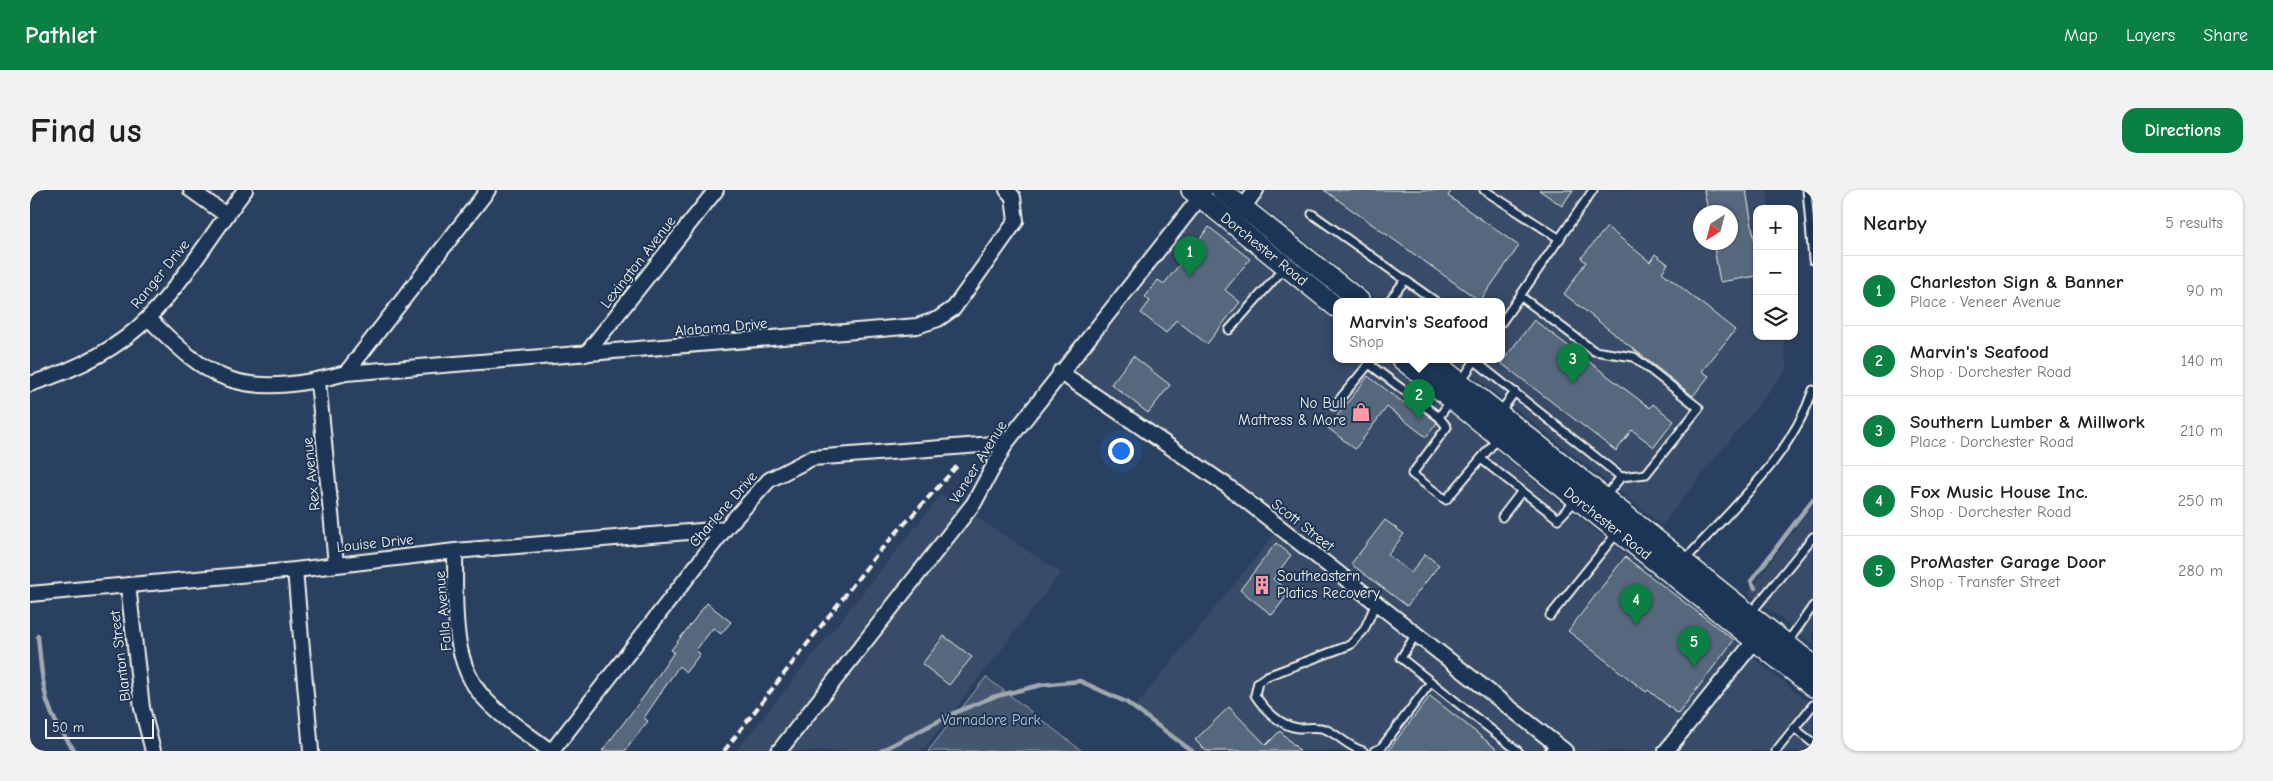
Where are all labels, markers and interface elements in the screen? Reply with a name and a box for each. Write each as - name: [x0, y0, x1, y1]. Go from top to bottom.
- text: Pathlet: [25, 21, 96, 49]
- text: Map: [2064, 25, 2098, 46]
- text: Layers: [2126, 25, 2175, 46]
- text: Share: [2203, 25, 2248, 46]
- button: Directions: [2122, 108, 2243, 153]
- text: Find us: [30, 110, 142, 151]
- north arrow: [1693, 205, 1738, 250]
- map controls: [1753, 205, 1798, 340]
- button: +: [1753, 205, 1798, 250]
- street label: Dorchester Road: [1217, 209, 1311, 290]
- text: Nearby: [1863, 211, 1927, 235]
- street label: Lexington Avenue: [596, 212, 680, 312]
- text: 5 results: [2165, 214, 2223, 232]
- street label: Ranger Drive: [127, 236, 194, 312]
- pin: 1: [1174, 236, 1206, 277]
- button: −: [1753, 250, 1798, 295]
- text: Charleston Sign & Banner: [1910, 271, 2123, 293]
- text: 1: [1876, 282, 1882, 300]
- text: 90 m: [2186, 282, 2223, 300]
- text: Place · Veneer Avenue: [1910, 293, 2061, 311]
- button: layers: [1753, 295, 1798, 340]
- popup: [1333, 298, 1505, 363]
- text: Marvin's Seafood: [1349, 311, 1489, 333]
- street label: Alabama Drive: [674, 314, 769, 340]
- text: Shop: [1349, 333, 1384, 351]
- text: Marvin's Seafood: [1910, 341, 2049, 363]
- pin: 3: [1557, 343, 1589, 384]
- text: 2: [1875, 352, 1883, 370]
- text: 140 m: [2181, 352, 2223, 370]
- text: Shop · Dorchester Road: [1910, 363, 2072, 381]
- pin: 2: [1403, 379, 1435, 420]
- place label: No Bull Mattress & More: [1238, 394, 1346, 429]
- shop icon: No Bull Mattress & More: [1350, 401, 1372, 423]
- text: Southern Lumber & Millwork: [1910, 411, 2145, 433]
- street label: Veneer Avenue: [945, 417, 1011, 507]
- text: 3: [1875, 422, 1883, 440]
- text: 210 m: [2180, 422, 2223, 440]
- text: Place · Dorchester Road: [1910, 433, 2074, 451]
- street label: Rex Avenue: [298, 436, 324, 512]
- your location: [1108, 438, 1134, 464]
- street label: Charlene Drive: [685, 467, 761, 551]
- text: Fox Music House Inc.: [1910, 481, 2088, 503]
- street label: Dorchester Road: [1560, 483, 1655, 564]
- text: 4: [1875, 492, 1883, 510]
- text: 250 m: [2178, 492, 2223, 510]
- street label: Scott Street: [1268, 495, 1338, 555]
- text: Shop · Dorchester Road: [1910, 503, 2072, 521]
- street label: Louise Drive: [336, 530, 415, 556]
- text: ProMaster Garage Door: [1910, 551, 2106, 573]
- text: 5: [1875, 562, 1883, 580]
- text: 280 m: [2178, 562, 2223, 580]
- place label: Southeastern Platics Recovery: [1277, 567, 1380, 602]
- street label: Falla Avenue: [430, 570, 455, 652]
- text: Shop · Transfer Street: [1910, 573, 2060, 591]
- building icon: Southeastern Platics Recovery: [1251, 574, 1273, 596]
- pin: 4: [1620, 584, 1652, 625]
- street label: Blanton Street: [105, 609, 134, 702]
- pin: 5: [1678, 626, 1710, 667]
- park label: Varnadore Park: [941, 711, 1042, 729]
- scale bar: [45, 716, 154, 739]
- text: 50 m: [52, 719, 84, 736]

